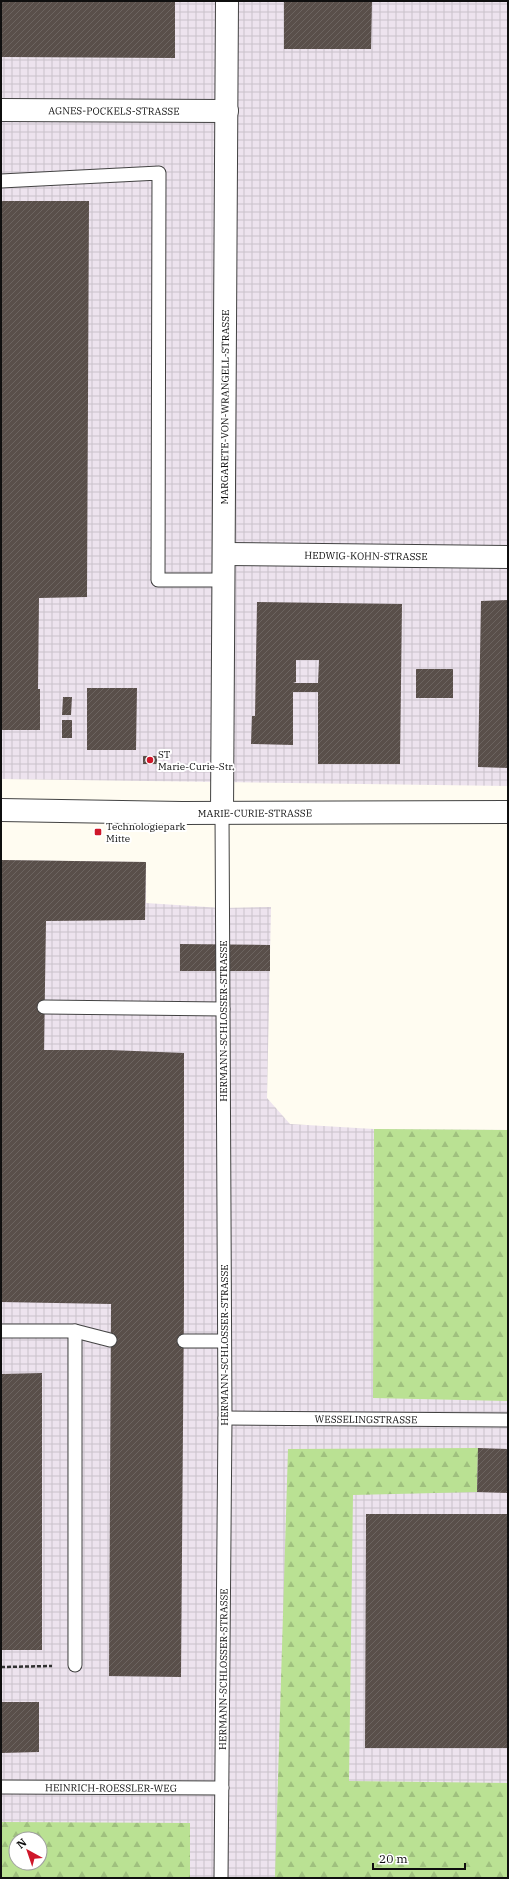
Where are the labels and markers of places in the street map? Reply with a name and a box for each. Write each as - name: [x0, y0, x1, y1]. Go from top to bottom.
- place label: ST Marie-Curie-Str.: [158, 748, 234, 773]
- marker: ST Marie-Curie-Str.: [145, 755, 155, 765]
- place label: Technologiepark Mitte: [106, 820, 186, 845]
- marker: Technologiepark Mitte: [93, 827, 103, 837]

